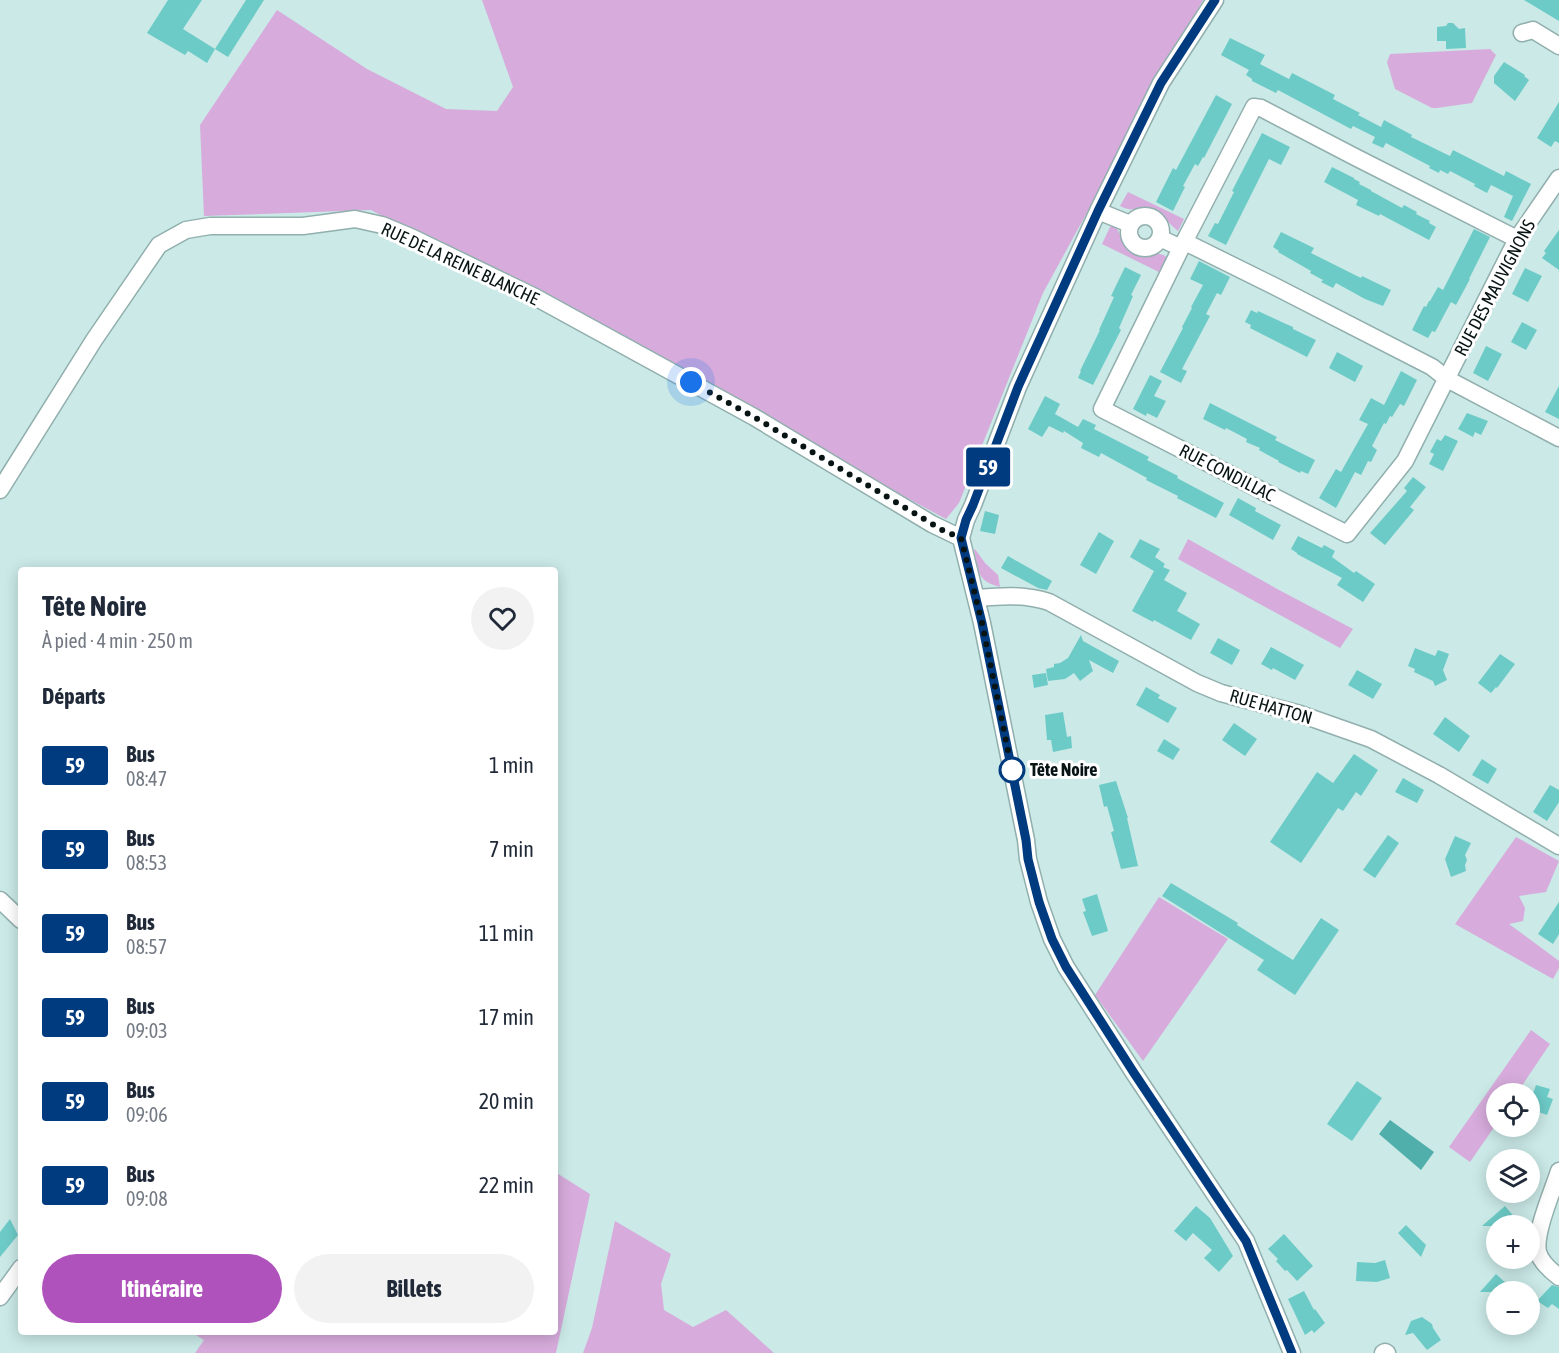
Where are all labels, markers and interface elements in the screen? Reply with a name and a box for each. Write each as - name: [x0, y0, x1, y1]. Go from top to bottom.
- street label: RUE DES MAUVIGNONS: [1450, 216, 1540, 359]
- street label: RUE DE LA REINE BLANCHE: [378, 218, 543, 309]
- your location: [676, 367, 706, 397]
- street label: RUE CONDILLAC: [1176, 440, 1278, 506]
- line badge: 59: [961, 448, 1015, 486]
- text: 59: [978, 455, 998, 479]
- button: heart: [471, 587, 534, 650]
- text: Tête Noire: [42, 590, 147, 622]
- text: À pied · 4 min · 250 m: [42, 629, 193, 652]
- text: Départs: [42, 683, 105, 709]
- street label: RUE HATTON: [1227, 685, 1315, 728]
- text: Bus: [126, 741, 155, 767]
- text: 1 min: [489, 752, 534, 778]
- text: 59: [65, 753, 85, 777]
- marker: Tête Noire: [999, 757, 1025, 783]
- place label: Tête Noire: [1030, 759, 1097, 780]
- text: 08:47: [126, 767, 167, 790]
- text: Bus: [126, 825, 155, 851]
- text: 7 min: [489, 836, 534, 862]
- text: 59: [65, 837, 85, 861]
- text: 08:53: [126, 851, 167, 874]
- text: Bus: [126, 909, 155, 935]
- text: 11 min: [479, 920, 534, 946]
- text: 59: [65, 921, 85, 945]
- text: 08:57: [126, 935, 167, 958]
- text: Bus: [126, 993, 155, 1019]
- text: 17 min: [479, 1004, 534, 1030]
- text: 59: [65, 1005, 85, 1029]
- text: 09:03: [126, 1019, 168, 1042]
- text: Bus: [126, 1077, 155, 1103]
- map controls: [1486, 1083, 1540, 1335]
- button: locate: [1486, 1083, 1540, 1137]
- text: 20 min: [479, 1088, 534, 1114]
- text: 59: [65, 1089, 85, 1113]
- text: 09:06: [126, 1103, 168, 1126]
- button: layers: [1486, 1149, 1540, 1203]
- text: Bus: [126, 1161, 155, 1187]
- text: 22 min: [479, 1172, 534, 1198]
- text: 59: [65, 1173, 85, 1197]
- text: 09:08: [126, 1187, 168, 1210]
- button: +: [1486, 1215, 1540, 1269]
- button: Itinéraire: [42, 1254, 282, 1323]
- button: Billets: [294, 1254, 534, 1323]
- button: −: [1486, 1281, 1540, 1335]

